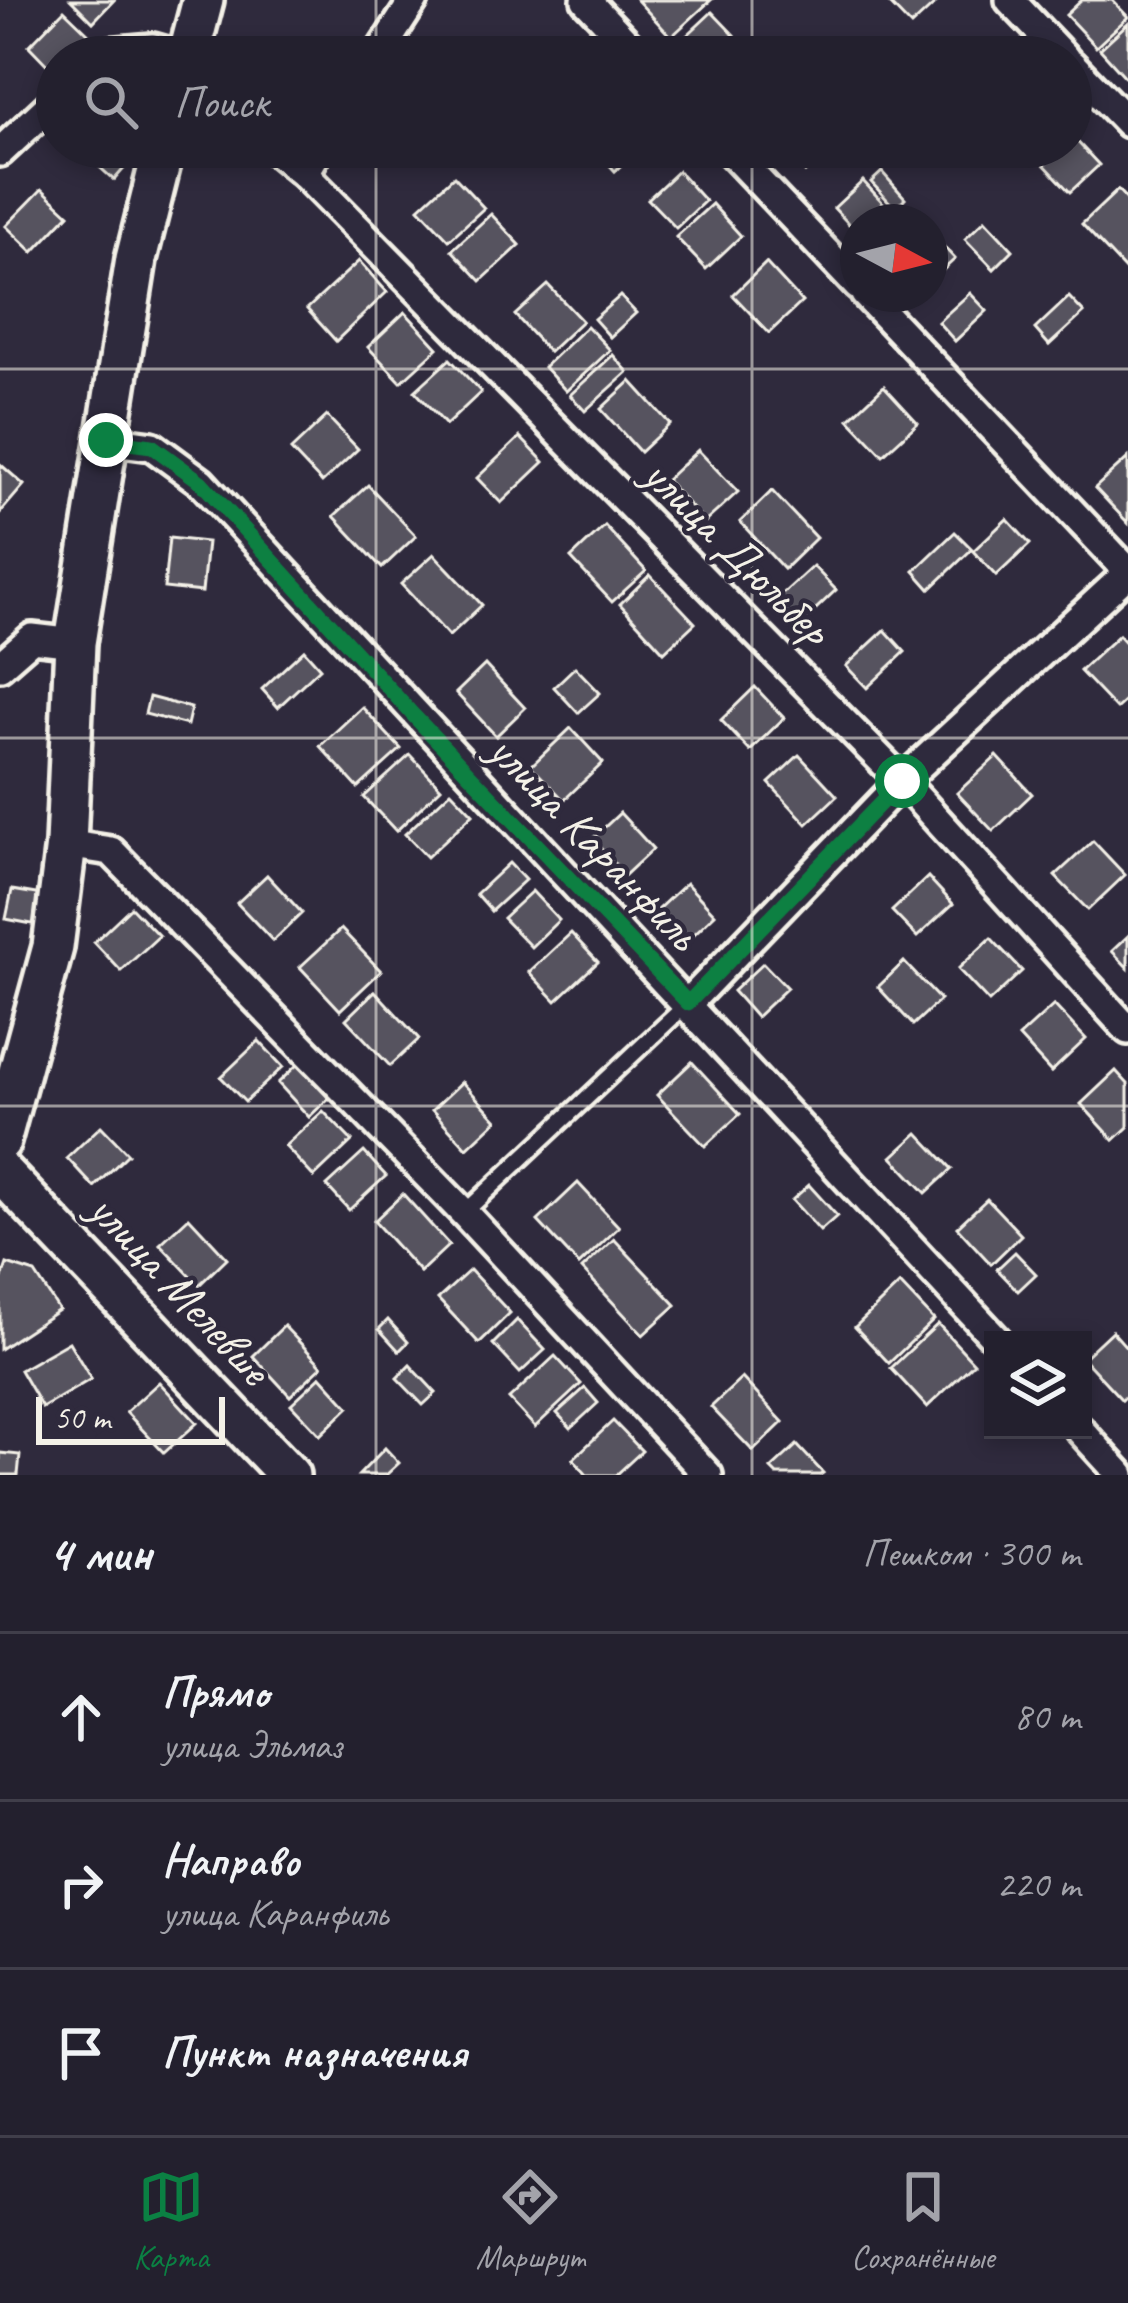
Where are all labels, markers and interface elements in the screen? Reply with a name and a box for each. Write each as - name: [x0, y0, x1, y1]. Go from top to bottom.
- search box: [36, 36, 1092, 168]
- icon: search: [78, 69, 144, 135]
- text: Поиск: [174, 74, 269, 131]
- north arrow: [840, 204, 948, 312]
- route end: [79, 413, 133, 467]
- street label: улица Дюльбер: [629, 443, 846, 660]
- street label: улица Каранфиль: [474, 719, 714, 964]
- route start: [875, 754, 929, 808]
- street label: улица Мелевше: [74, 1178, 287, 1400]
- map controls: [984, 1331, 1092, 1439]
- button: layers: [984, 1331, 1092, 1439]
- scale bar: [36, 1391, 225, 1444]
- text: 50 m: [54, 1397, 110, 1439]
- text: 4 мин: [48, 1521, 152, 1585]
- text: Пешком · 300 m: [862, 1529, 1080, 1578]
- text: Прямо: [162, 1664, 269, 1721]
- icon: ahead: [48, 1684, 114, 1750]
- text: 80 m: [1014, 1692, 1080, 1741]
- text: улица Эльмаз: [162, 1721, 341, 1770]
- text: Направо: [162, 1832, 300, 1889]
- icon: right: [48, 1852, 114, 1918]
- text: 220 m: [996, 1860, 1080, 1909]
- text: улица Каранфиль: [162, 1889, 388, 1938]
- icon: arrive: [48, 2020, 114, 2086]
- text: Пункт назначения: [162, 2024, 467, 2081]
- tab: Карта: [133, 2164, 209, 2278]
- tab: Маршрут: [476, 2164, 585, 2278]
- tab: Сохранённые: [851, 2164, 995, 2278]

